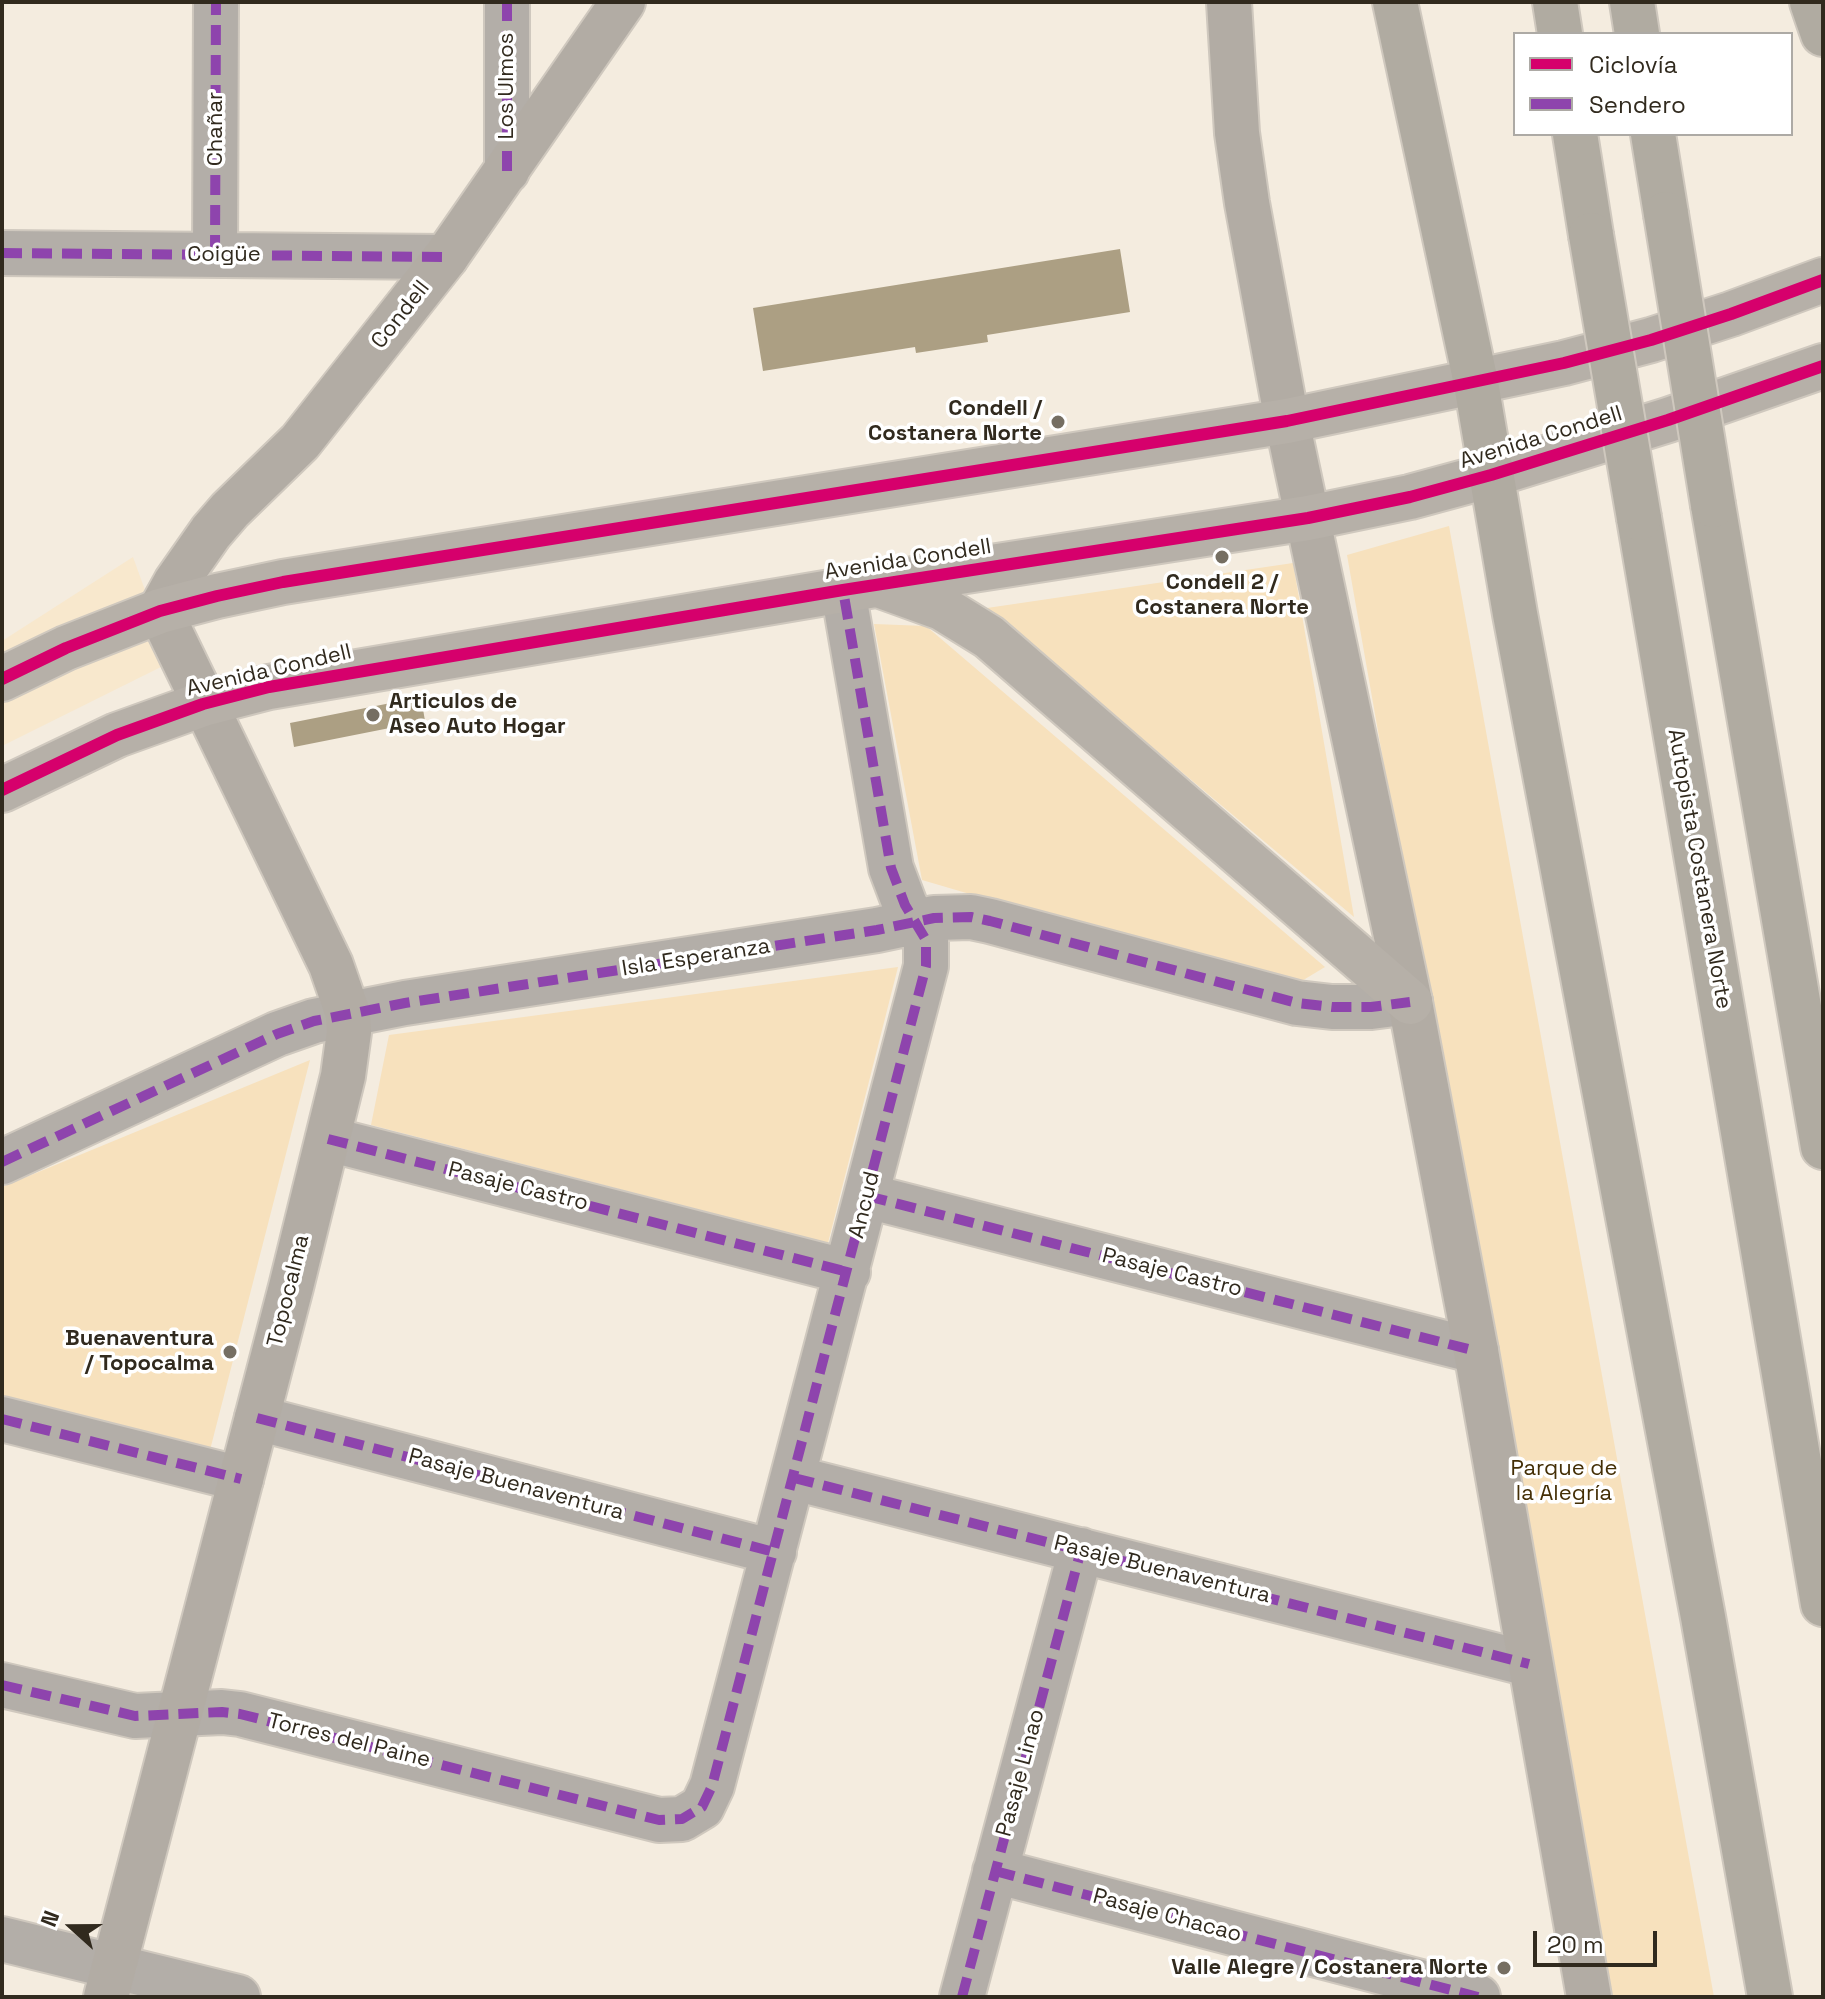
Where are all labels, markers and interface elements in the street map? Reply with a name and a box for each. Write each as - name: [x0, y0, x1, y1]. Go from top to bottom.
- legend: [1513, 32, 1793, 136]
- street label: Los Ulmos: [494, 33, 520, 139]
- text: Ciclovía: [1589, 49, 1677, 80]
- text: Sendero: [1589, 89, 1686, 120]
- street label: Chañar: [203, 92, 229, 166]
- street label: Coigüe: [187, 242, 261, 268]
- street label: Condell: [366, 276, 436, 354]
- place label: Condell / Costanera Norte: [868, 396, 1042, 448]
- street label: Avenida Condell: [1457, 401, 1625, 475]
- marker: Condell / Costanera Norte: [1049, 413, 1067, 431]
- street label: Avenida Condell: [823, 534, 993, 586]
- marker: Condell 2 / Costanera Norte: [1213, 548, 1231, 566]
- place label: Condell 2 / Costanera Norte: [1135, 570, 1309, 622]
- street label: Avenida Condell: [184, 639, 354, 703]
- place label: Articulos de Aseo Auto Hogar: [389, 689, 566, 740]
- marker: Articulos de Aseo Auto Hogar: [364, 706, 382, 724]
- street label: Autopista Costanera Norte: [1661, 727, 1737, 1011]
- street label: Isla Esperanza: [620, 933, 772, 983]
- street label: Pasaje Castro: [445, 1157, 591, 1217]
- street label: Ancud: [844, 1169, 886, 1241]
- street label: Topocalma: [262, 1232, 316, 1350]
- street label: Pasaje Castro: [1099, 1243, 1245, 1303]
- place label: Buenaventura / Topocalma: [65, 1326, 214, 1378]
- marker: Buenaventura / Topocalma: [221, 1343, 239, 1361]
- street label: Pasaje Buenaventura: [405, 1444, 627, 1526]
- park label: Parque de la Alegría: [1510, 1456, 1618, 1508]
- street label: Pasaje Buenaventura: [1051, 1530, 1273, 1610]
- street label: Pasaje Linao: [991, 1706, 1051, 1840]
- street label: Torres del Paine: [265, 1708, 433, 1774]
- street label: Pasaje Chacao: [1090, 1883, 1244, 1949]
- north arrow: [32, 1887, 112, 1967]
- text: N: [34, 1906, 65, 1930]
- scale bar: [1537, 1915, 1661, 1965]
- text: 20 m: [1547, 1929, 1604, 1960]
- place label: Valle Alegre / Costanera Norte: [1171, 1955, 1488, 1981]
- marker: Valle Alegre / Costanera Norte: [1495, 1959, 1513, 1977]

